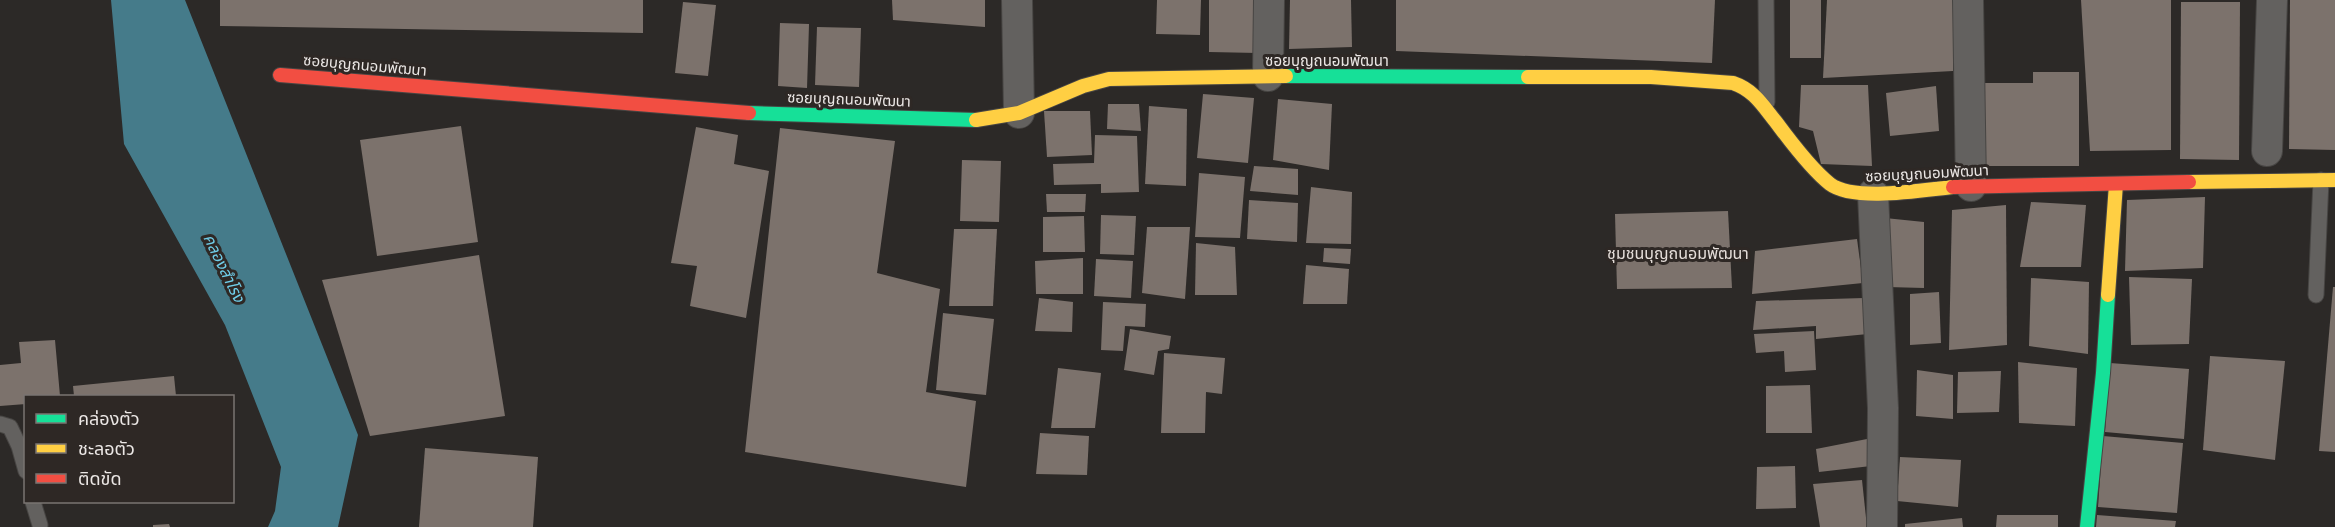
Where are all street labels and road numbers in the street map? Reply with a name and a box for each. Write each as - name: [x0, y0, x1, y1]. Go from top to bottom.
- street label: ซอยบุญถนอมพัฒนา: [302, 49, 428, 81]
- street label: ซอยบุญถนอมพัฒนา: [1265, 50, 1389, 71]
- street label: ซอยบุญถนอมพัฒนา: [787, 86, 911, 112]
- street label: ซอยบุญถนอมพัฒนา: [1865, 159, 1989, 187]

